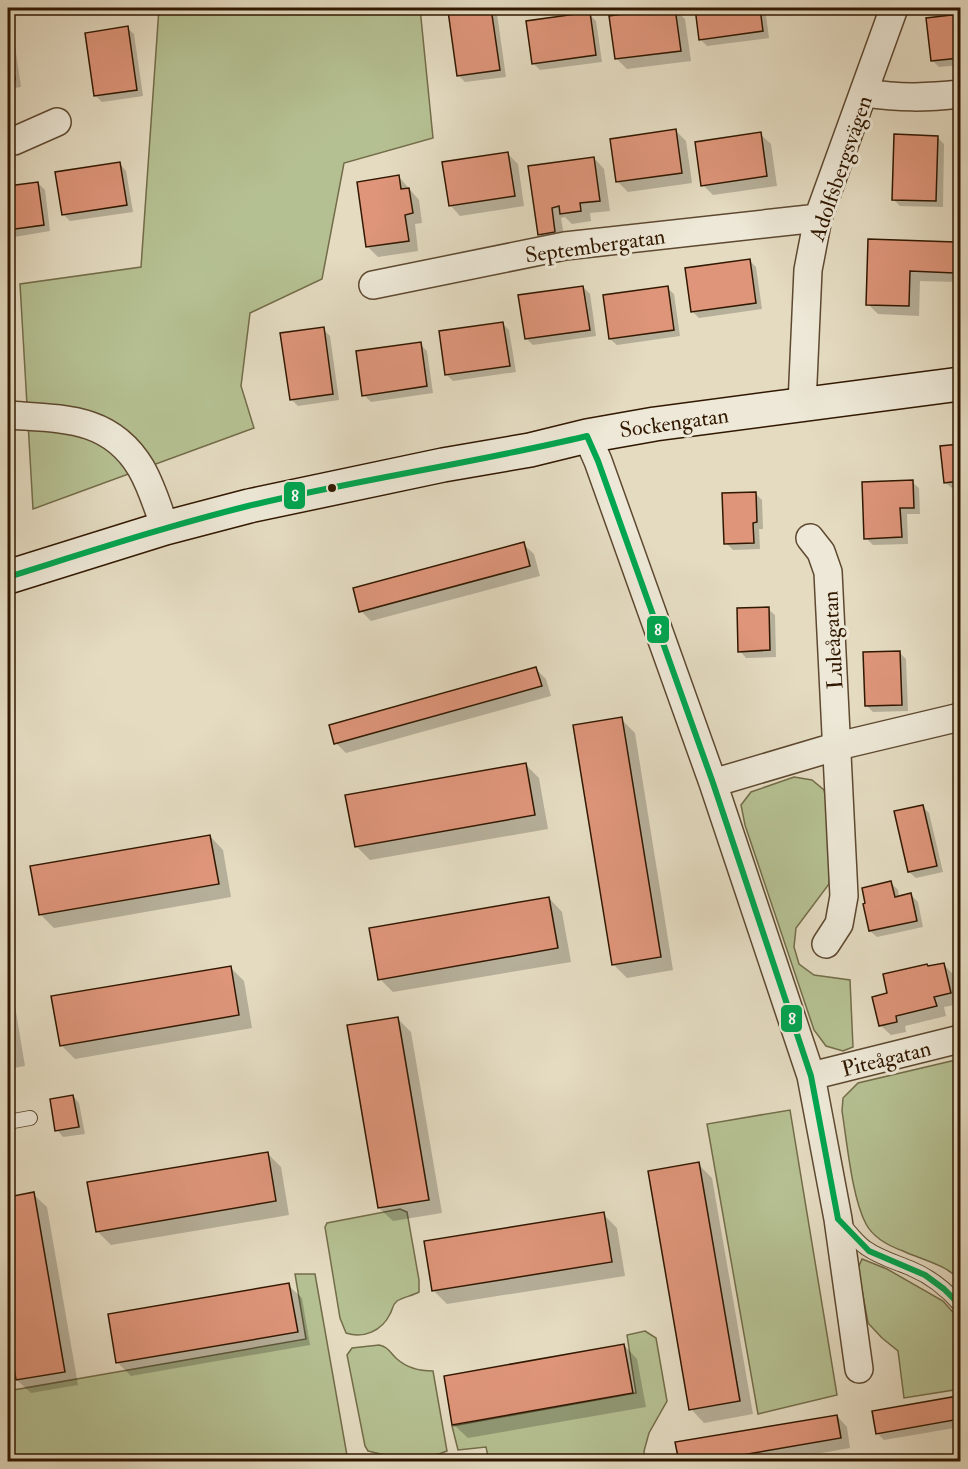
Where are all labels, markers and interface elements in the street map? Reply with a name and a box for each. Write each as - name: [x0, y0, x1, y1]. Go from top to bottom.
- street label: Adolfsbergsvägen: [803, 92, 879, 246]
- street label: Septembergatan: [523, 222, 667, 271]
- street label: Sockengatan: [618, 401, 730, 444]
- line badge: 8: [283, 481, 306, 510]
- unlabelled marker: [326, 482, 338, 494]
- text: 8: [291, 486, 299, 506]
- street label: Luleågatan: [816, 590, 850, 690]
- line badge: 8: [646, 615, 670, 644]
- text: 8: [654, 620, 662, 640]
- line badge: 8: [780, 1004, 803, 1033]
- text: 8: [788, 1009, 796, 1029]
- street label: Piteågatan: [839, 1034, 934, 1084]

